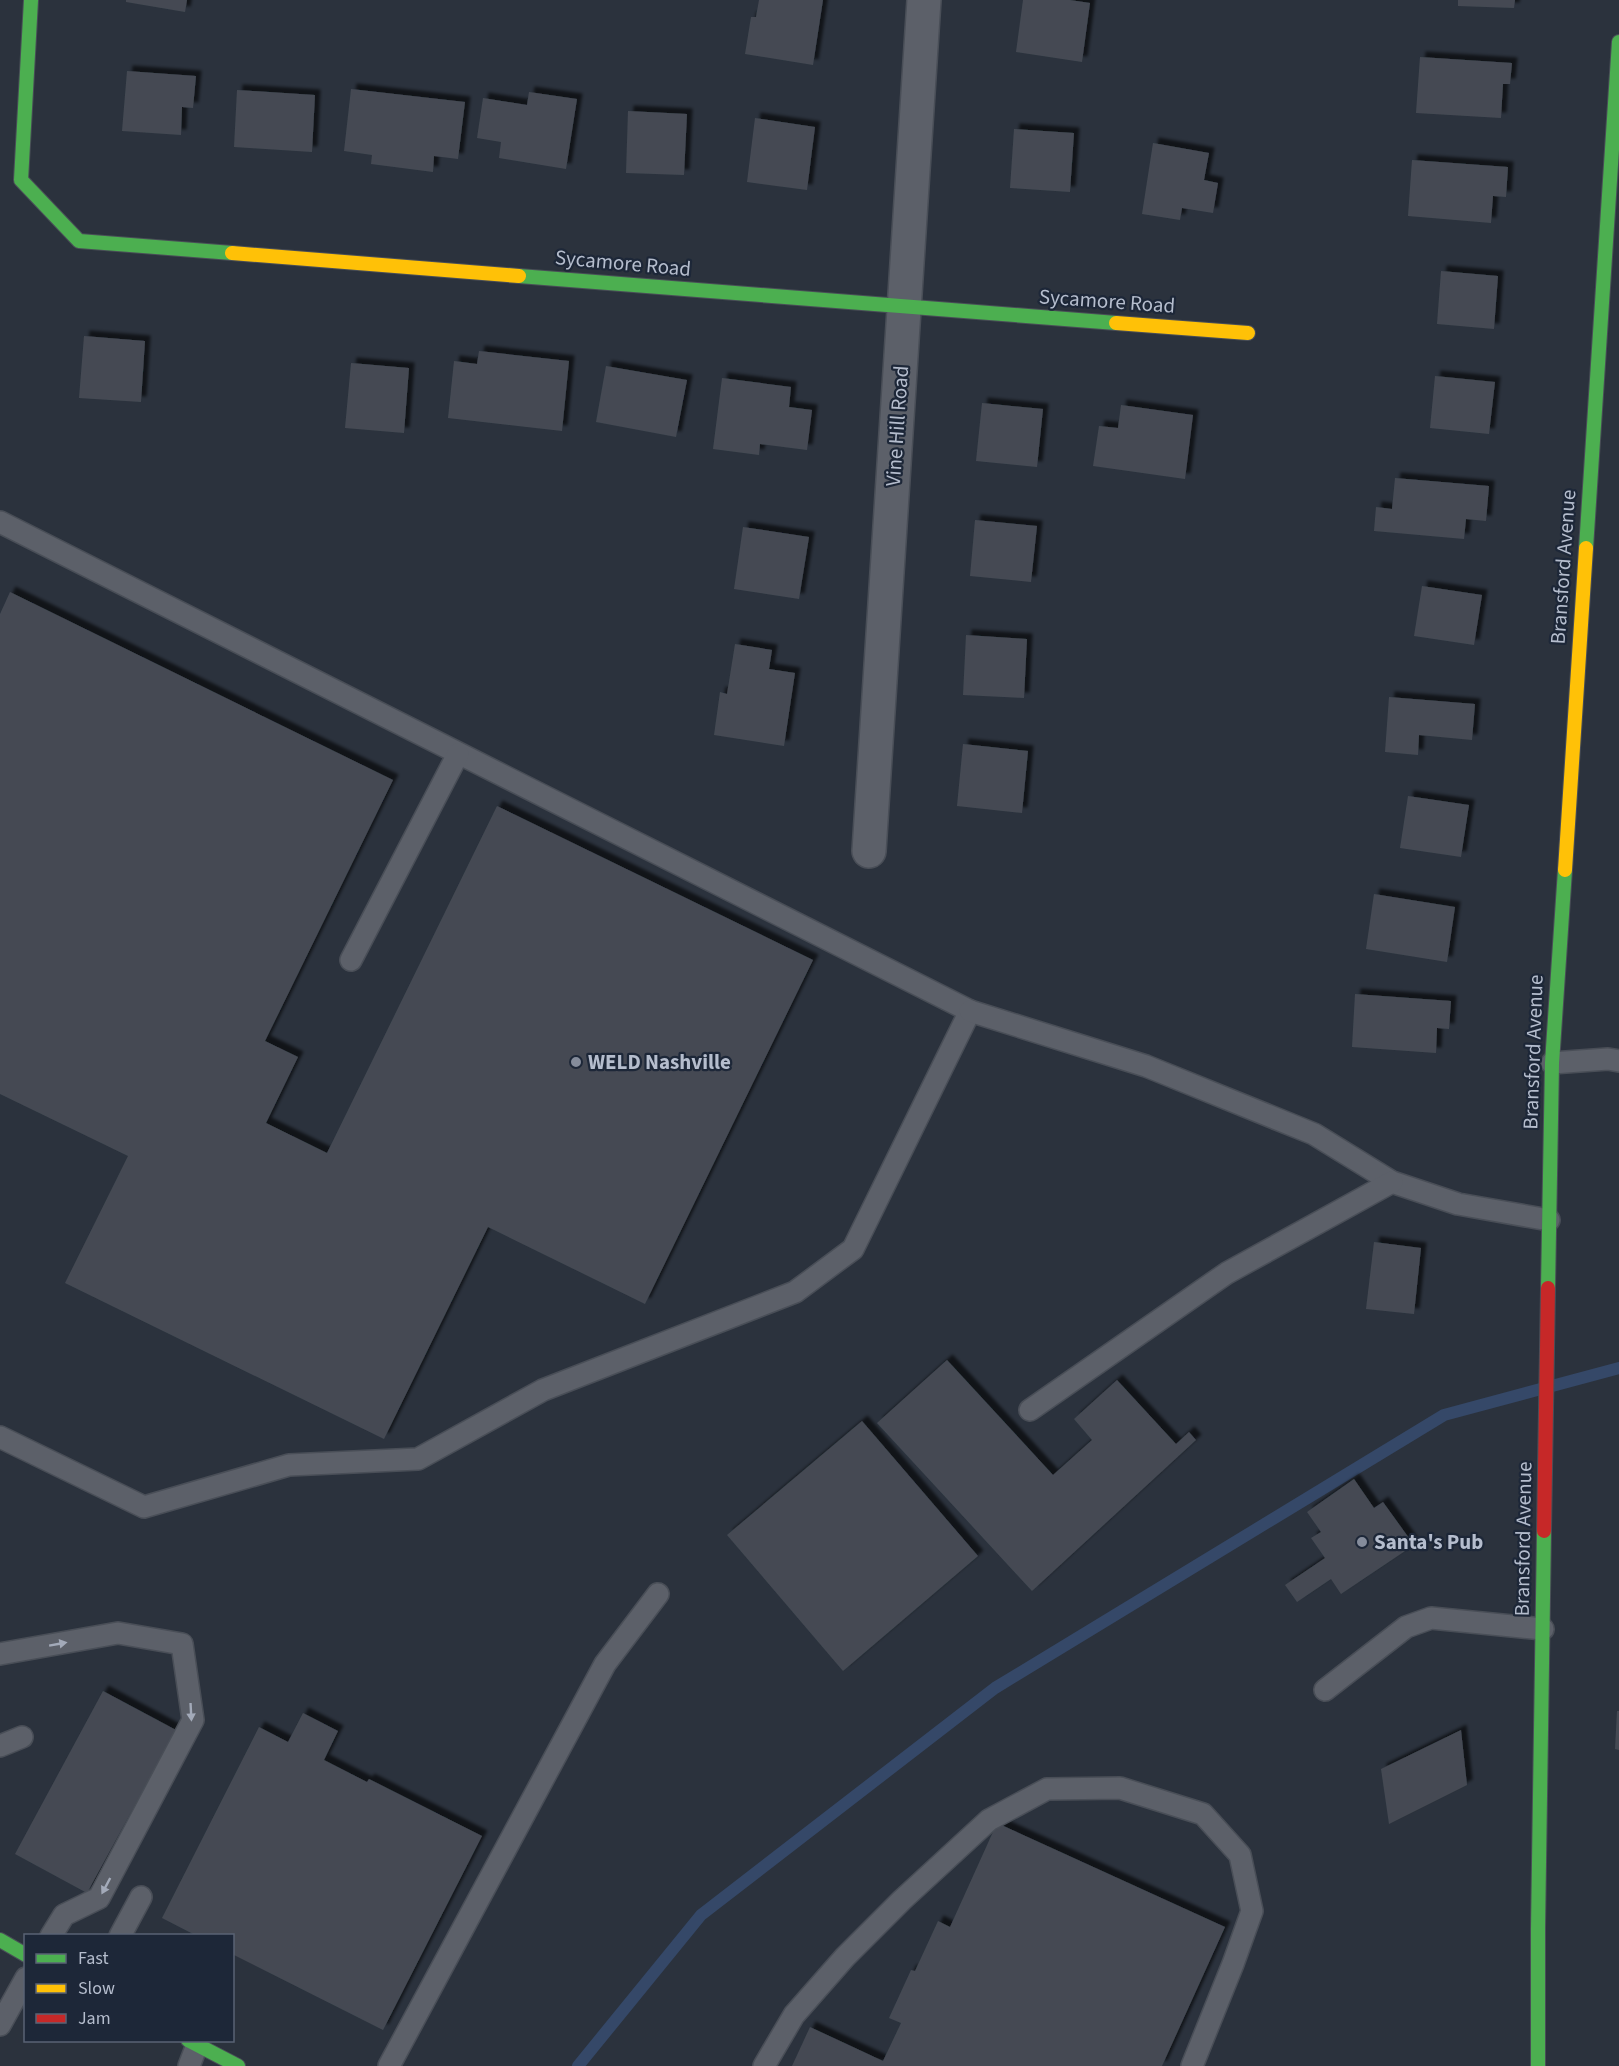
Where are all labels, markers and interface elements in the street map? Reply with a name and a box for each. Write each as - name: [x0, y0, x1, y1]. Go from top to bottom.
- street label: Sycamore Road: [554, 242, 692, 284]
- street label: Sycamore Road: [1038, 281, 1176, 321]
- street label: Vine Hill Road: [878, 365, 916, 487]
- street label: Bransford Avenue: [1543, 489, 1583, 645]
- street label: Bransford Avenue: [1515, 974, 1551, 1130]
- place label: WELD Nashville: [588, 1047, 731, 1077]
- marker: WELD Nashville: [569, 1055, 583, 1069]
- street label: Bransford Avenue: [1507, 1461, 1539, 1617]
- place label: Santa's Pub: [1374, 1527, 1483, 1557]
- marker: Santa's Pub: [1355, 1535, 1369, 1549]
- one-way arrow: [48, 1639, 67, 1648]
- one-way arrow: [187, 1703, 196, 1722]
- one-way arrow: [101, 1877, 110, 1894]
- legend: [24, 1934, 234, 2042]
- text: Fast: [78, 1946, 109, 1971]
- text: Slow: [78, 1976, 115, 2001]
- text: Jam: [78, 2006, 111, 2031]

